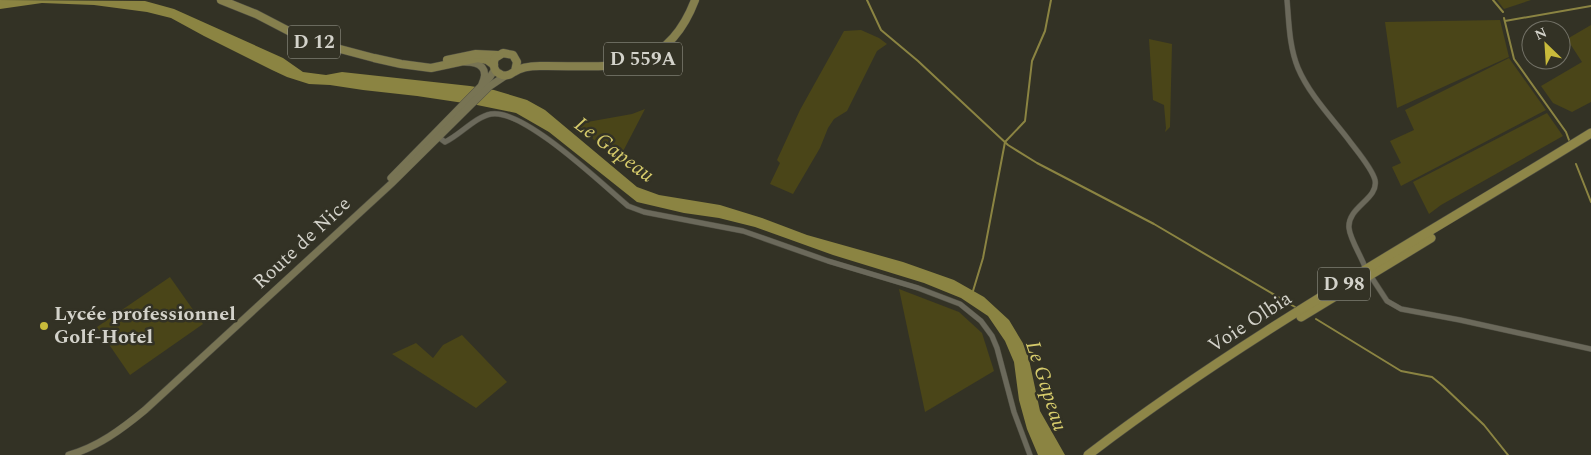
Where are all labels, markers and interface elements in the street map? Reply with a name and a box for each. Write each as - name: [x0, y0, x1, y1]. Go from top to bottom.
- north arrow: [1521, 20, 1571, 70]
- text: N: [1531, 22, 1550, 46]
- road number: D 12: [288, 26, 340, 58]
- road number: D 559A: [604, 42, 682, 76]
- water label: Le Gapeau: [567, 109, 661, 191]
- street label: Route de Nice: [246, 190, 358, 296]
- road number: D 98: [1318, 268, 1370, 300]
- street label: Voie Olbia: [1202, 283, 1298, 360]
- place label: Lycée professionnel Golf-Hotel: [54, 299, 236, 352]
- marker: Lycée professionnel Golf-Hotel: [38, 320, 50, 332]
- water label: Le Gapeau: [1016, 337, 1076, 435]

